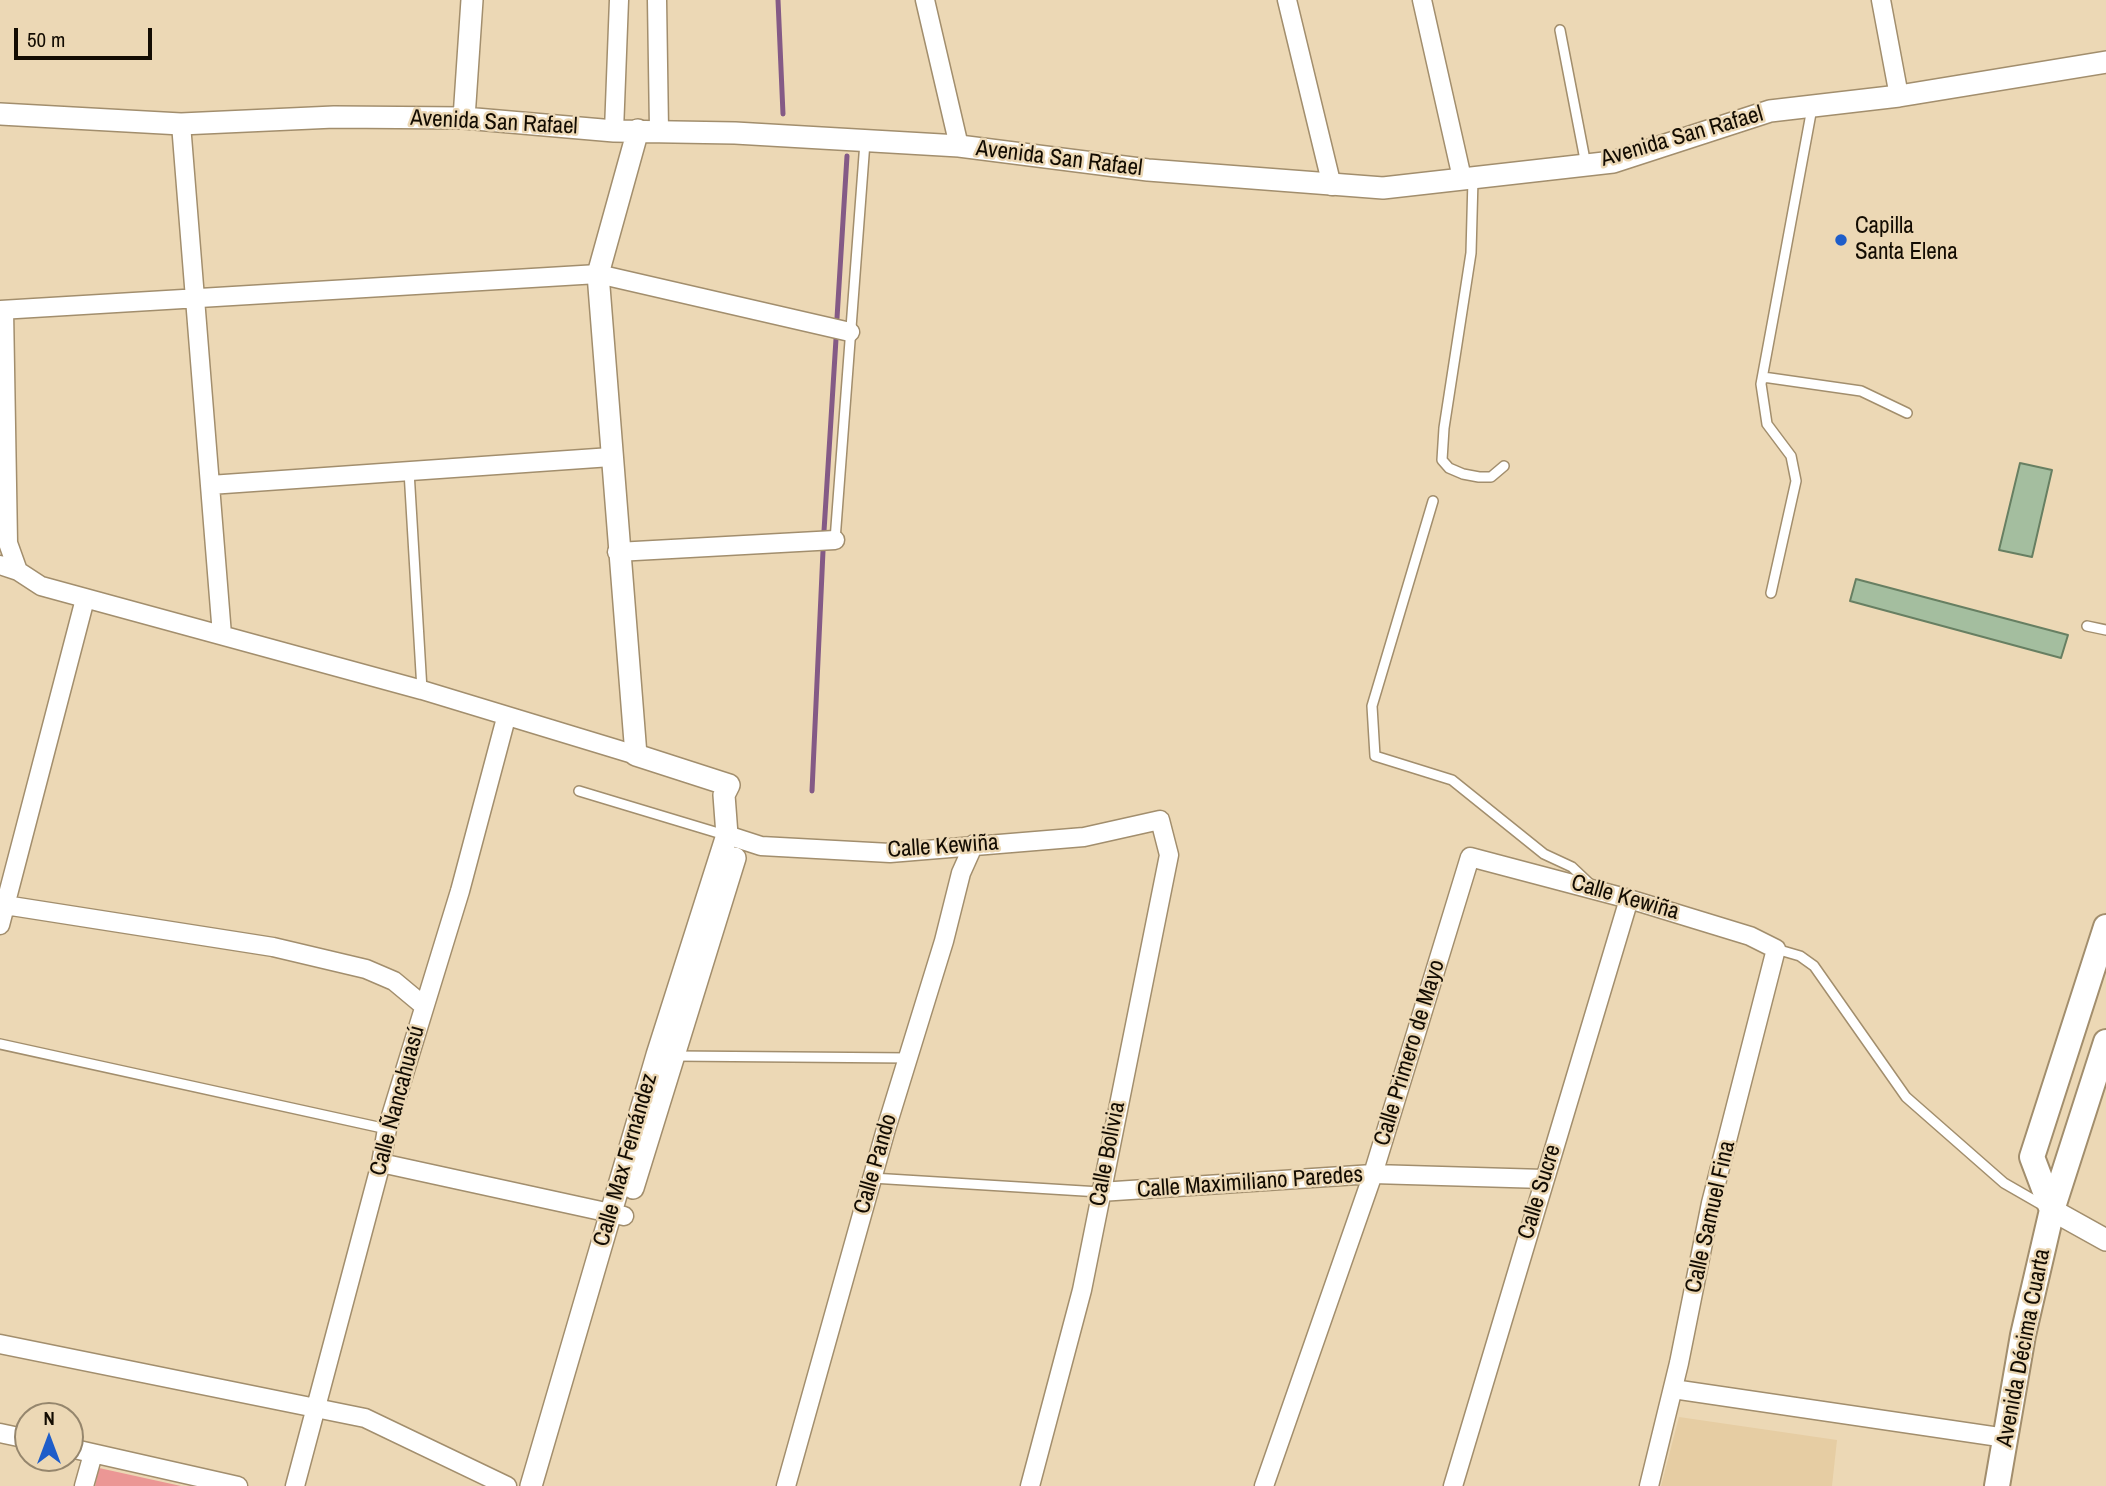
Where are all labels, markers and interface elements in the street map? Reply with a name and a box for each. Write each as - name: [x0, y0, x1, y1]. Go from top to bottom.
- scale bar: [18, 14, 156, 58]
- text: 50 m: [27, 25, 65, 54]
- street label: Avenida San Rafael: [1598, 101, 1766, 173]
- street label: Avenida San Rafael: [410, 105, 578, 141]
- street label: Avenida San Rafael: [974, 135, 1144, 183]
- place label: Capilla Santa Elena: [1855, 213, 1958, 267]
- marker: Capilla Santa Elena: [1833, 232, 1849, 248]
- street label: Calle Kewiña: [887, 829, 999, 865]
- street label: Calle Kewiña: [1568, 869, 1682, 927]
- street label: Calle Primero de Mayo: [1369, 957, 1451, 1149]
- street label: Calle Ñancahuasú: [365, 1023, 431, 1179]
- street label: Calle Max Fernández: [588, 1070, 664, 1250]
- street label: Calle Bolivia: [1084, 1099, 1132, 1209]
- street label: Calle Pando: [849, 1111, 903, 1217]
- street label: Calle Samuel Fina: [1680, 1138, 1742, 1296]
- street label: Calle Sucre: [1513, 1141, 1567, 1243]
- street label: Calle Maximiliano Paredes: [1136, 1161, 1364, 1205]
- street label: Avenida Décima Cuarta: [1991, 1247, 2057, 1449]
- north arrow: [14, 1402, 84, 1472]
- text: N: [43, 1405, 55, 1431]

